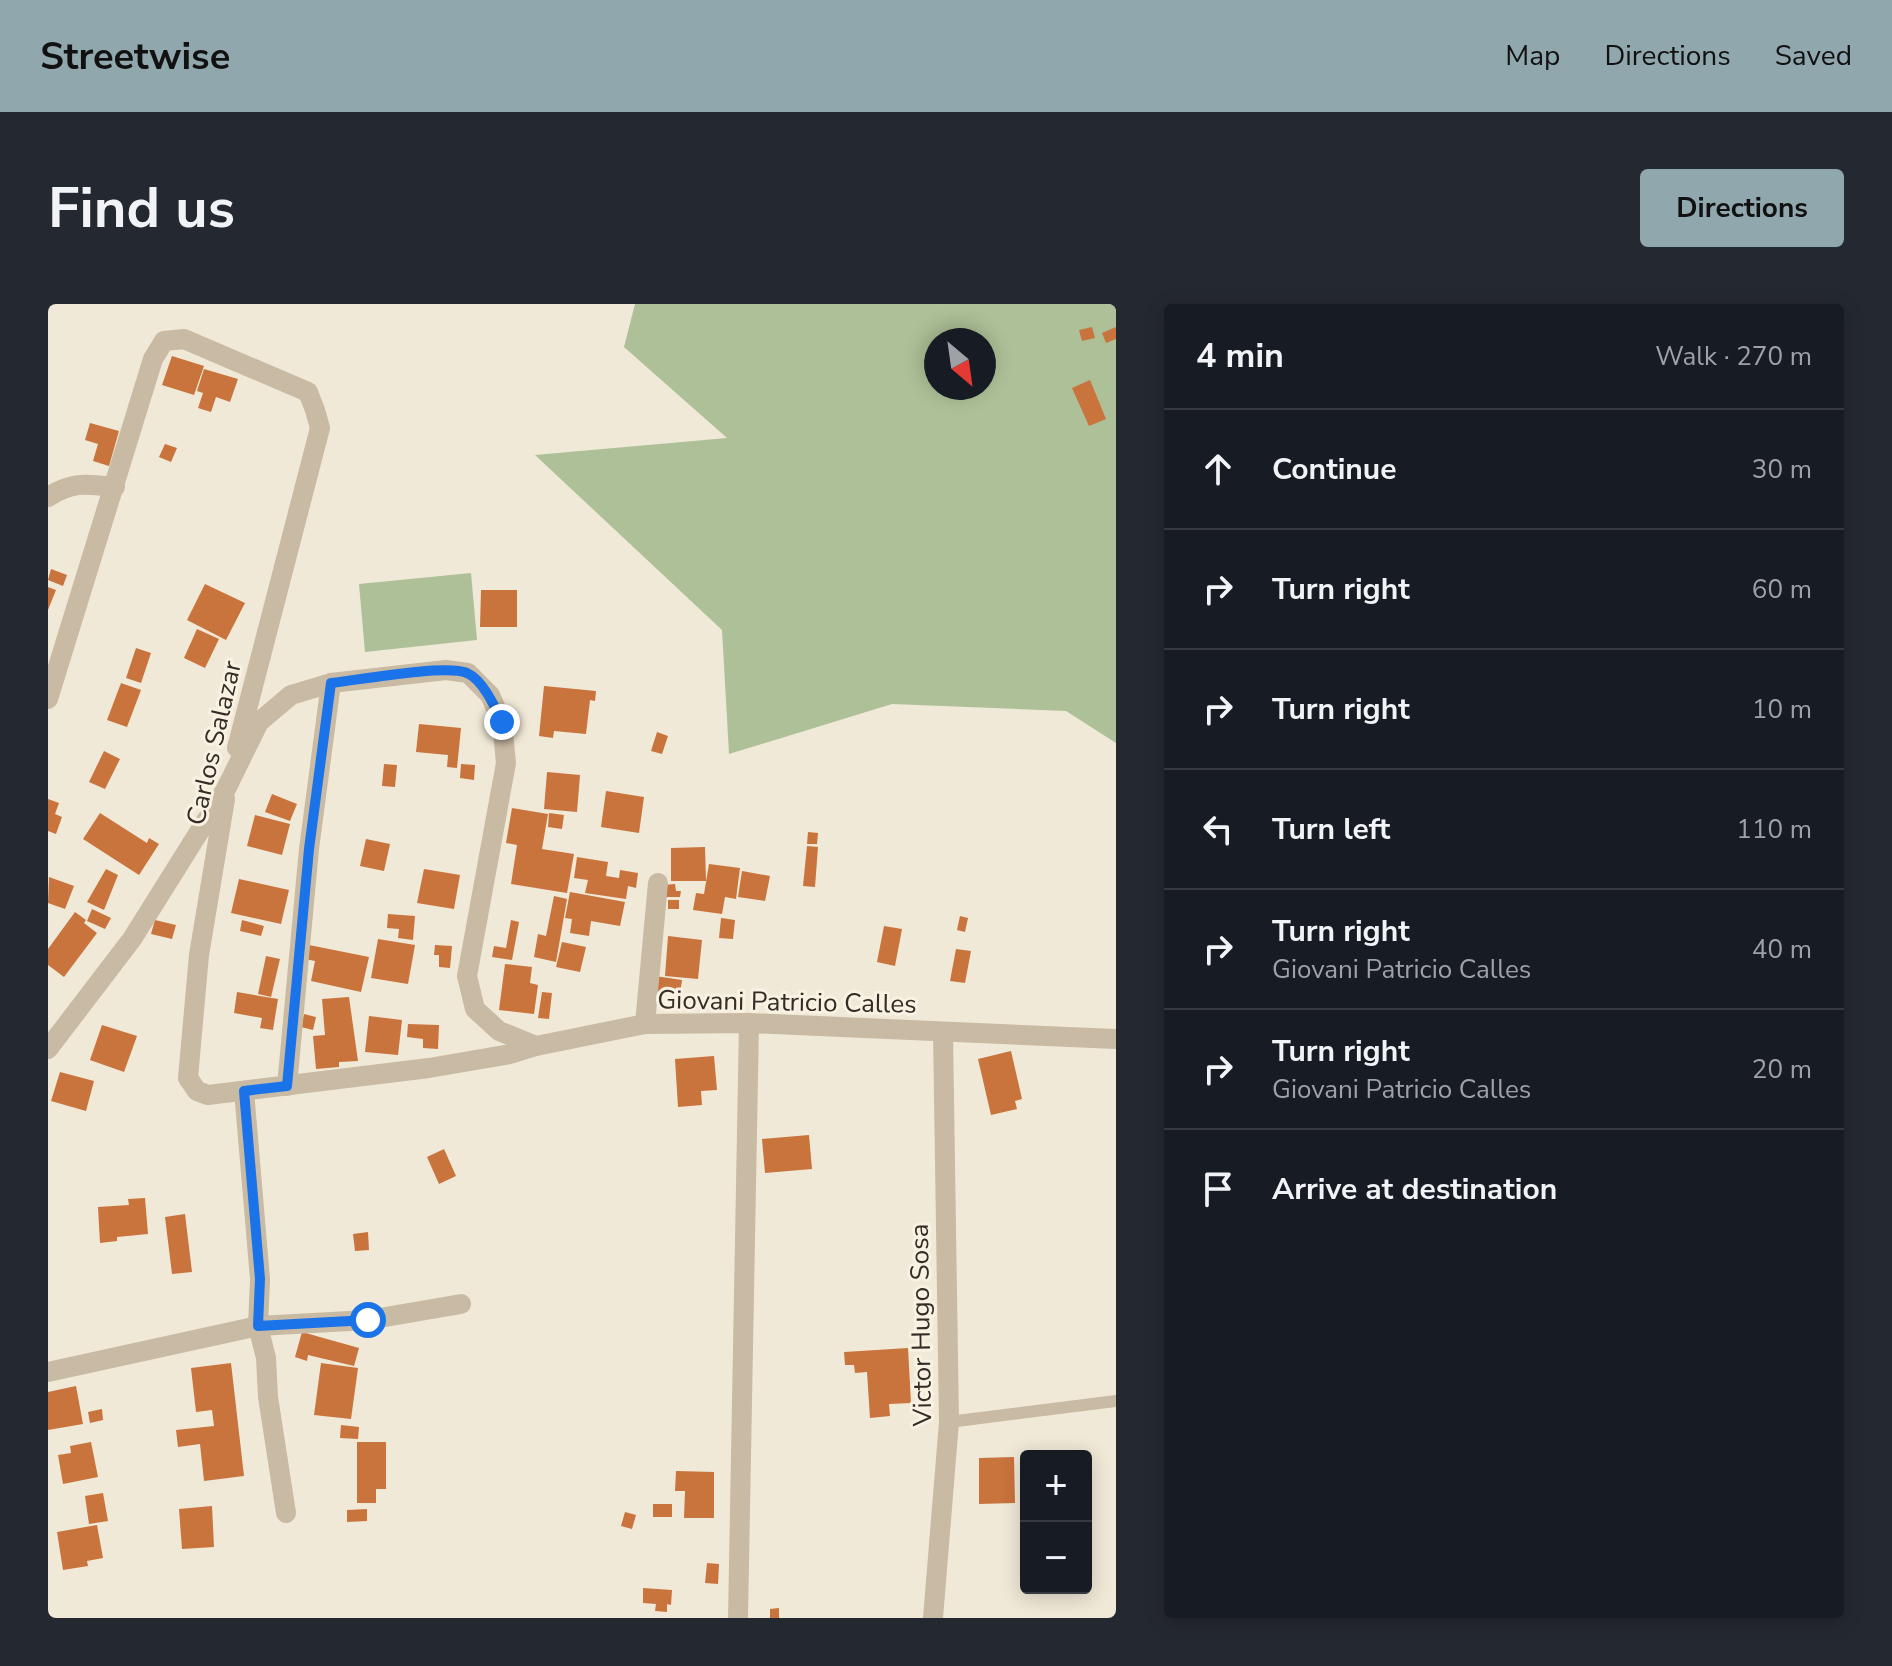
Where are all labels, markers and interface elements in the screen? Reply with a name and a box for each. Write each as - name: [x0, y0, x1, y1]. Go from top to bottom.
- text: Streetwise: [40, 31, 230, 82]
- text: Map: [1505, 37, 1560, 75]
- text: Directions: [1604, 37, 1731, 75]
- text: Saved: [1775, 37, 1852, 75]
- button: Directions: [1640, 169, 1844, 247]
- text: Find us: [48, 170, 235, 247]
- north arrow: [924, 328, 996, 400]
- text: 4 min: [1196, 333, 1284, 379]
- text: Walk · 270 m: [1655, 339, 1812, 374]
- icon: ahead: [1196, 447, 1240, 491]
- text: Continue: [1272, 449, 1397, 490]
- text: 30 m: [1752, 452, 1812, 487]
- icon: right: [1196, 567, 1240, 611]
- text: Turn right: [1272, 569, 1410, 610]
- text: 60 m: [1752, 572, 1812, 607]
- street label: Carlos Salazar: [178, 657, 250, 829]
- icon: right: [1196, 687, 1240, 731]
- text: Turn right: [1272, 689, 1410, 730]
- text: 10 m: [1752, 692, 1812, 727]
- route end: [484, 704, 520, 740]
- icon: left: [1196, 807, 1240, 851]
- text: Turn left: [1272, 809, 1390, 850]
- text: 110 m: [1736, 812, 1812, 847]
- text: Turn right: [1272, 911, 1410, 952]
- icon: right: [1196, 927, 1240, 971]
- text: 40 m: [1752, 932, 1812, 967]
- text: Giovani Patricio Calles: [1272, 952, 1531, 987]
- street label: Giovani Patricio Calles: [657, 982, 917, 1022]
- text: Turn right: [1272, 1031, 1410, 1072]
- icon: right: [1196, 1047, 1240, 1091]
- text: 20 m: [1752, 1052, 1812, 1087]
- text: Giovani Patricio Calles: [1272, 1072, 1531, 1107]
- icon: arrive: [1196, 1167, 1240, 1211]
- text: Arrive at destination: [1272, 1169, 1557, 1210]
- street label: Victor Hugo Sosa: [902, 1223, 940, 1428]
- route start: [350, 1302, 386, 1338]
- map controls: [1020, 1450, 1092, 1594]
- button: +: [1020, 1450, 1092, 1522]
- button: −: [1020, 1522, 1092, 1594]

